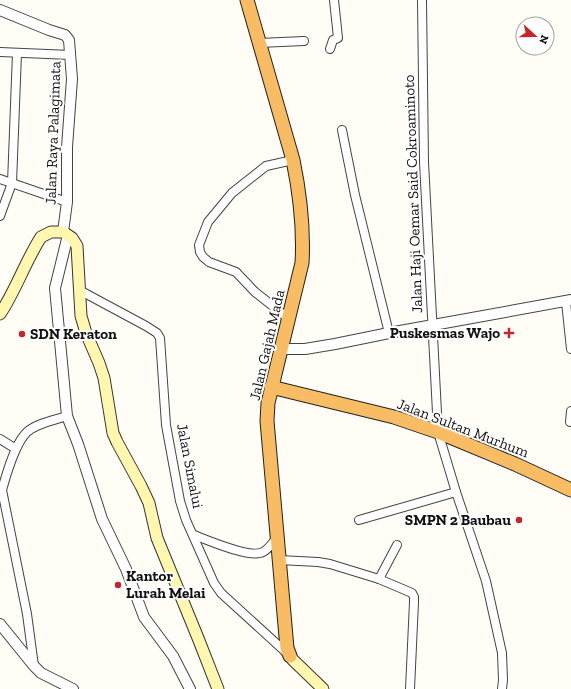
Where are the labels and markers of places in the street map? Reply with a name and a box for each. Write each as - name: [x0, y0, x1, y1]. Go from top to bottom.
- place label: Puskesmas Wajo: [390, 324, 500, 342]
- place label: SDN Keraton: [30, 325, 117, 343]
- marker: Puskesmas Wajo: [503, 327, 515, 339]
- marker: SDN Keraton: [17, 329, 27, 339]
- place label: SMPN 2 Baubau: [405, 511, 511, 529]
- marker: SMPN 2 Baubau: [514, 515, 524, 525]
- place label: Kantor Lurah Melai: [126, 567, 206, 602]
- marker: Kantor Lurah Melai: [113, 580, 123, 590]

